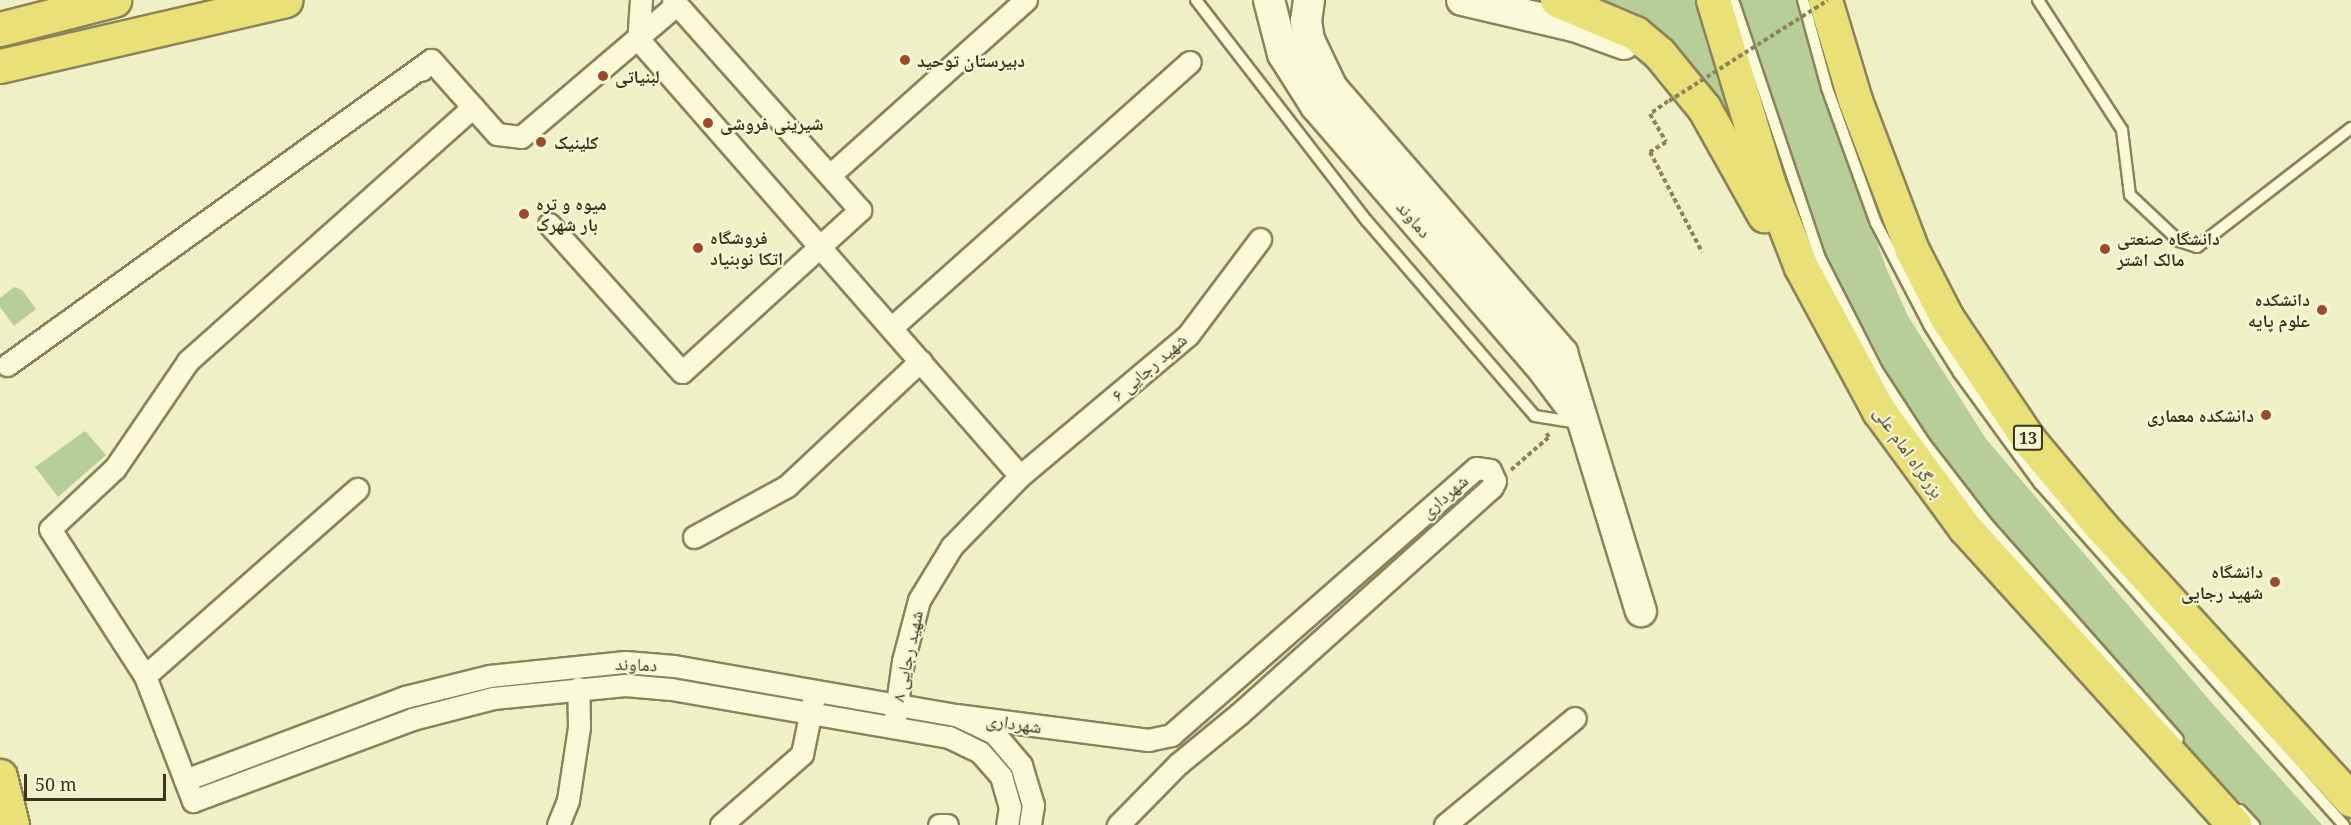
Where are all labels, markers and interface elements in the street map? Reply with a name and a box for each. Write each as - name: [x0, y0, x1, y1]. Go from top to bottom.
- place label: دبیرستان توحید: [917, 49, 1025, 71]
- marker: دبیرستان توحید: [898, 53, 912, 67]
- place label: لبنیاتی: [615, 65, 660, 87]
- marker: لبنیاتی: [596, 69, 610, 83]
- place label: شیرینی فروشی: [720, 112, 823, 134]
- marker: شیرینی فروشی: [701, 116, 715, 130]
- place label: کلینیک: [554, 131, 598, 153]
- marker: کلینیک: [532, 133, 550, 151]
- place label: میوه و تره بار شهرک: [536, 193, 607, 236]
- street label: دماوند: [1392, 196, 1436, 242]
- marker: میوه و تره بار شهرک: [517, 207, 531, 221]
- place label: فروشگاه اتکا نوبنیاد: [710, 227, 783, 270]
- place label: دانشگاه صنعتی مالک اشتر: [2117, 228, 2220, 270]
- marker: فروشگاه اتکا نوبنیاد: [691, 241, 705, 255]
- marker: دانشگاه صنعتی مالک اشتر: [2098, 242, 2112, 256]
- place label: دانشکده علوم پایه: [2248, 289, 2310, 332]
- marker: دانشکده علوم پایه: [2315, 303, 2329, 317]
- street label: شهید رجایی ۶: [1107, 328, 1191, 406]
- street label: بزرگراه امام علی: [1870, 402, 1948, 502]
- place label: دانشکده معماری: [2147, 404, 2254, 426]
- marker: دانشکده معماری: [2259, 408, 2273, 422]
- road number: 13: [2012, 425, 2044, 451]
- street label: شهرداری: [1416, 470, 1472, 522]
- place label: دانشگاه شهید رجایی: [2181, 561, 2263, 604]
- marker: دانشگاه شهید رجایی: [2268, 575, 2282, 589]
- street label: شهید رجایی ۸: [887, 608, 927, 704]
- street label: دماوند: [615, 652, 657, 676]
- street label: شهرداری: [985, 708, 1043, 738]
- scale bar: [27, 762, 170, 800]
- text: 50 m: [35, 772, 77, 796]

